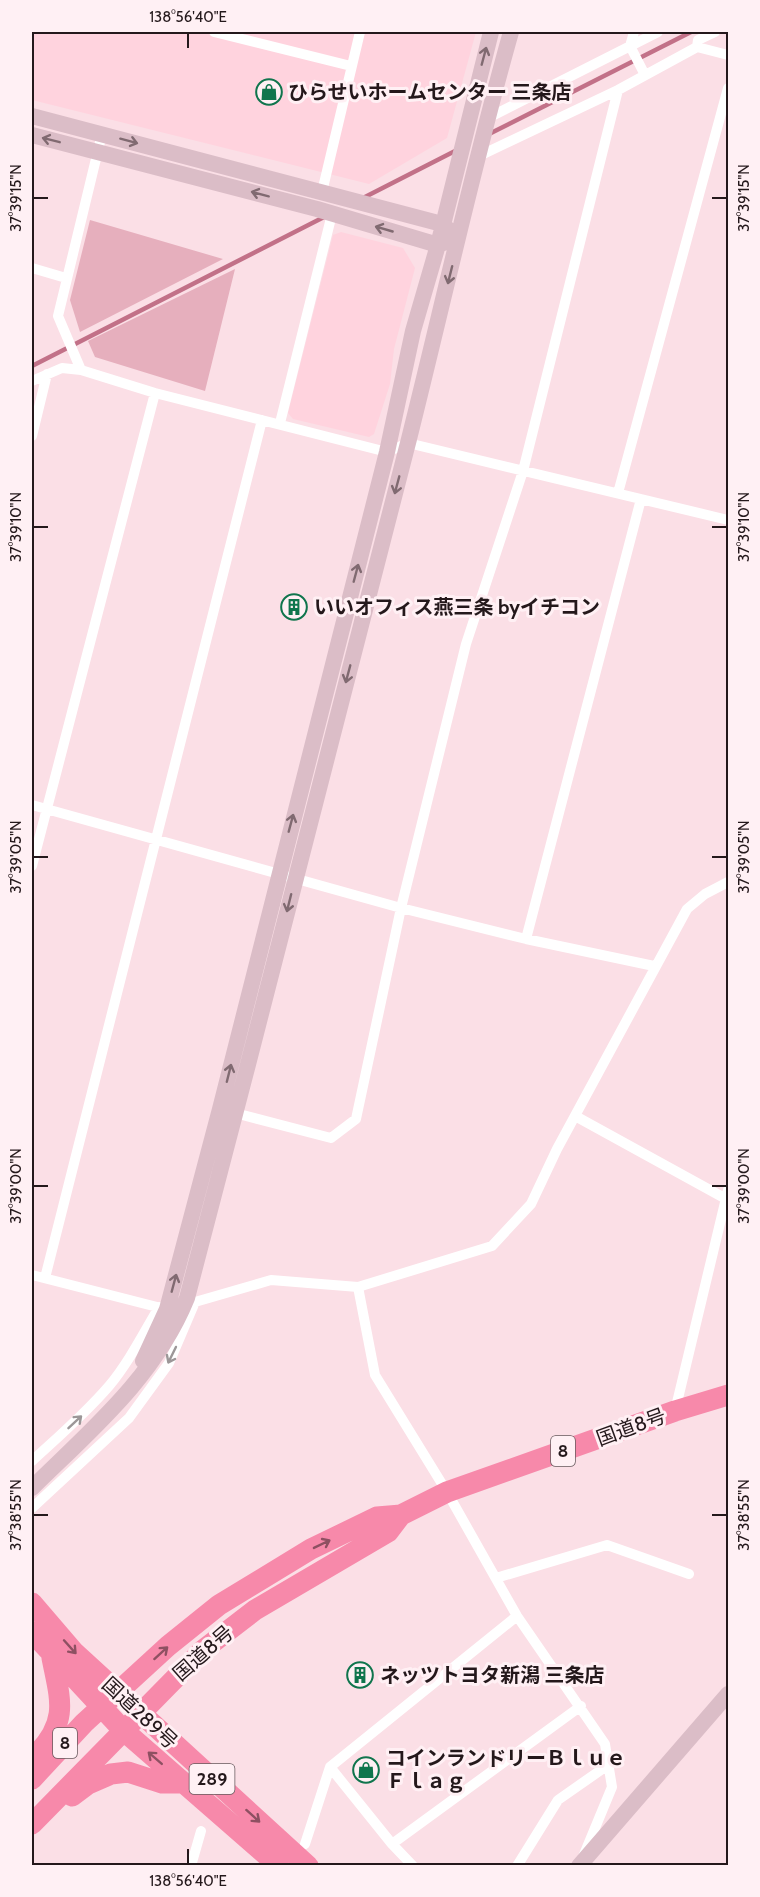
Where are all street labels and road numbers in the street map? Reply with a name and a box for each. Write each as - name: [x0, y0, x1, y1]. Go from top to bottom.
- street label: 国道8号: [593, 1403, 669, 1451]
- road number: 8: [551, 1436, 575, 1466]
- street label: 国道8号: [168, 1620, 238, 1686]
- street label: 国道289号: [97, 1672, 183, 1754]
- road number: 8: [53, 1728, 77, 1758]
- road number: 289: [190, 1764, 234, 1794]

